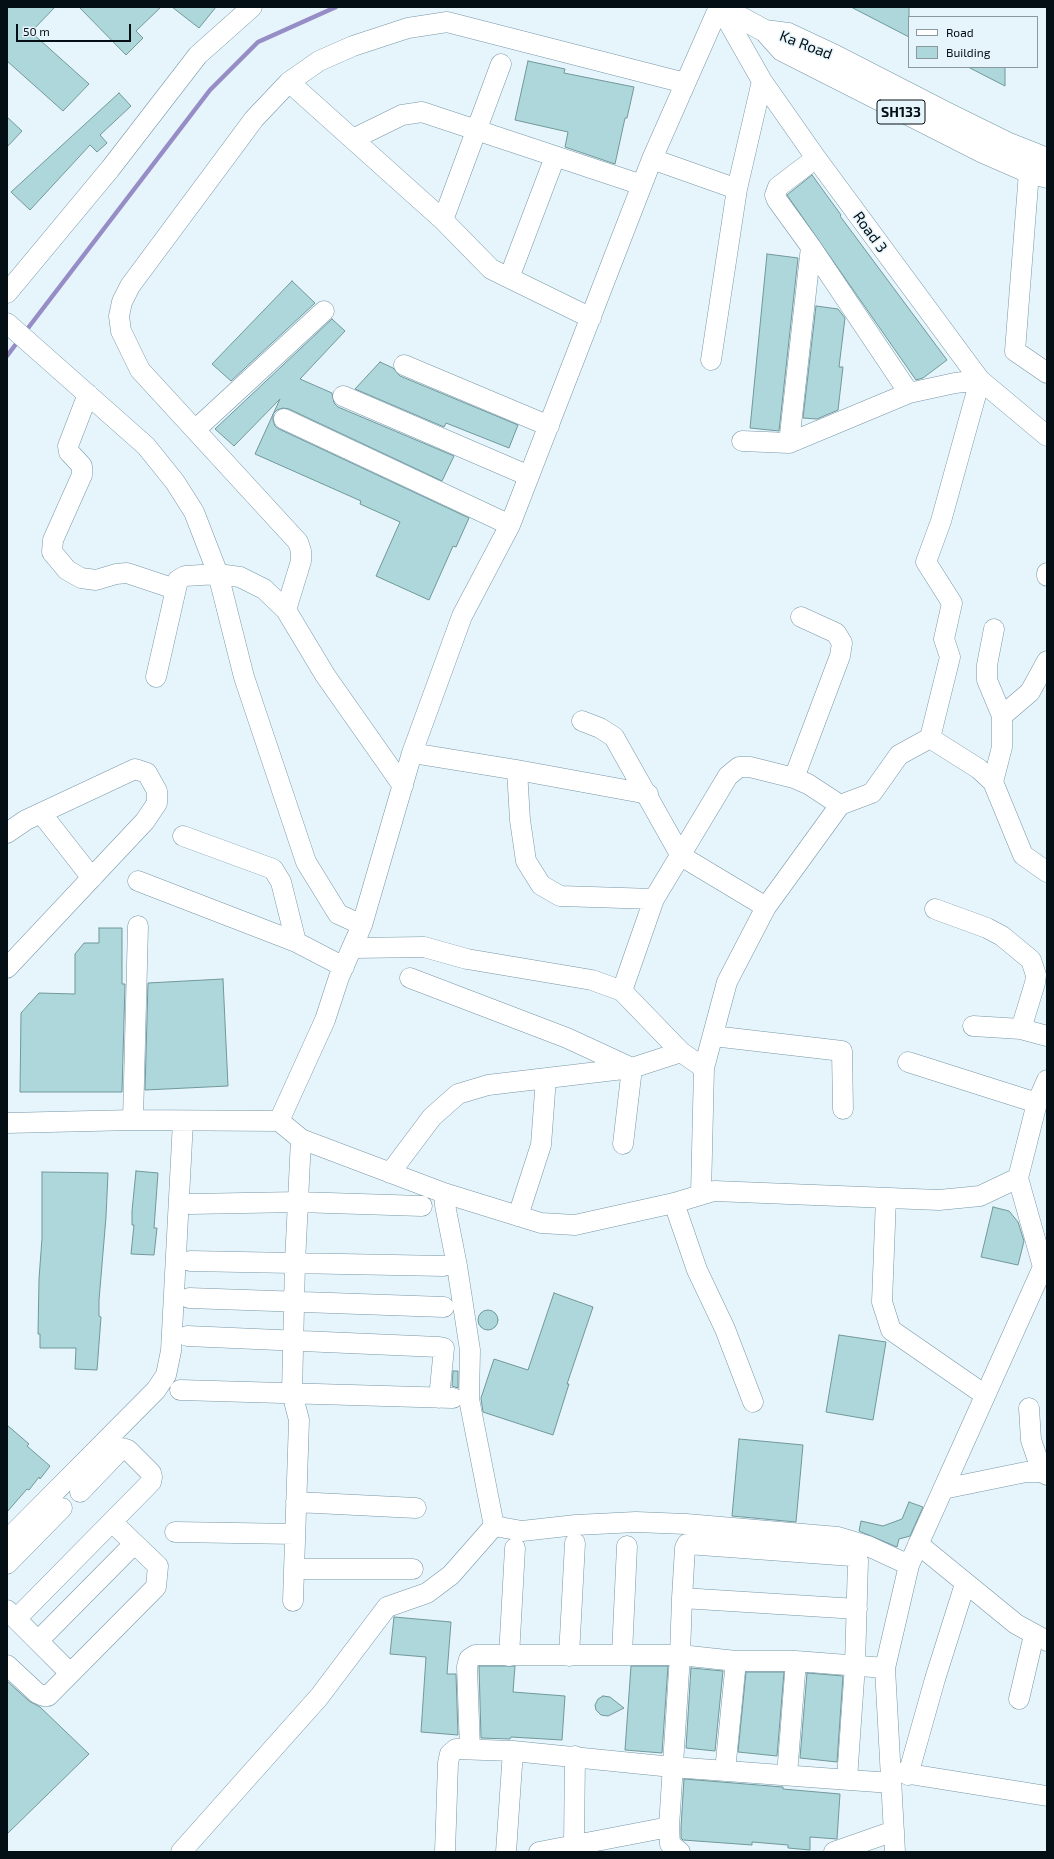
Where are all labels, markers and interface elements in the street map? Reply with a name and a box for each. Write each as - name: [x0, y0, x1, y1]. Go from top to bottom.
- scale bar: [18, 16, 133, 42]
- legend: [908, 16, 1038, 68]
- text: 50 m: [23, 24, 50, 38]
- text: Road: [946, 25, 974, 39]
- street label: Ka Road: [777, 27, 835, 63]
- text: Building: [946, 45, 990, 59]
- road number: SH133: [877, 100, 925, 124]
- street label: Road 3: [849, 208, 891, 256]

